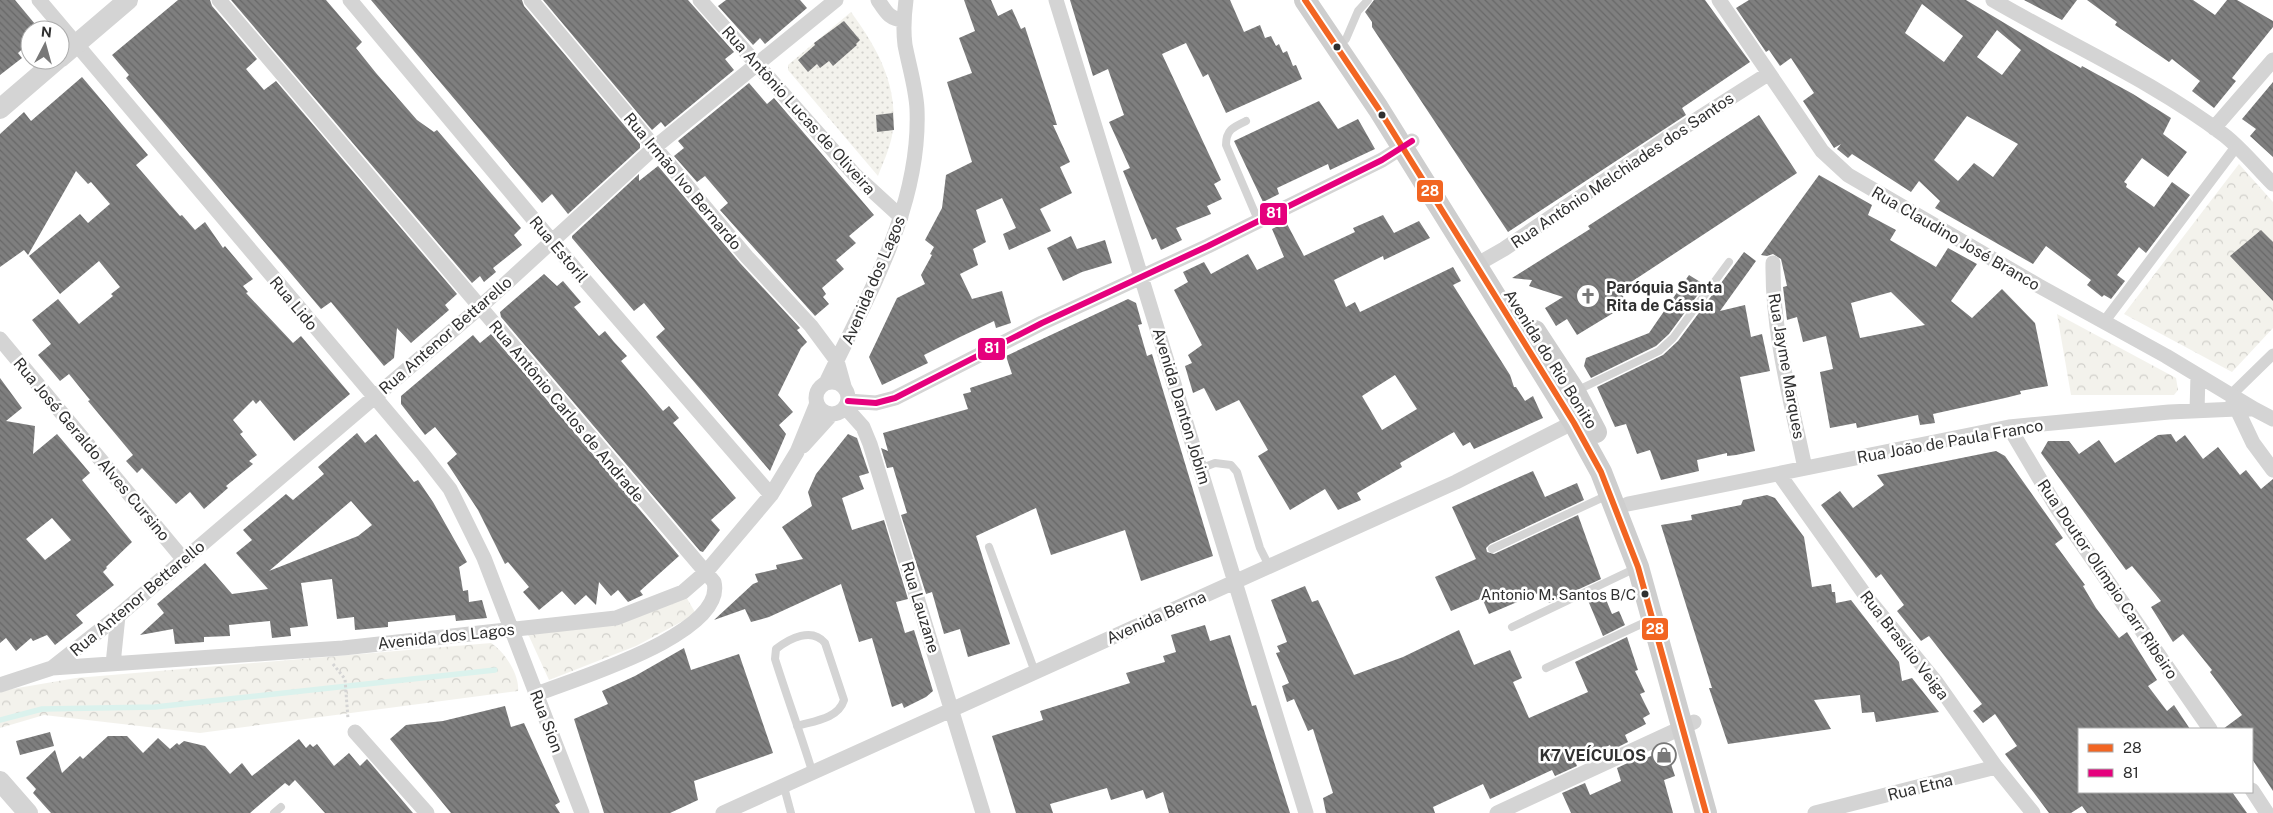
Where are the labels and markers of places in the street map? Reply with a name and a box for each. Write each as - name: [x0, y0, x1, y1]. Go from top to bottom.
- unlabelled marker: [1332, 42, 1342, 52]
- unlabelled marker: [1377, 110, 1387, 120]
- place label: Paróquia Santa Rita de Cássia: [1606, 278, 1722, 315]
- church icon: Paróquia Santa Rita de Cássia: [1575, 283, 1601, 309]
- place label: Antonio M. Santos B/C: [1481, 586, 1636, 603]
- marker: Antonio M. Santos B/C: [1640, 589, 1650, 599]
- shop icon: K7 VEÍCULOS: [1651, 742, 1677, 768]
- place label: K7 VEÍCULOS: [1539, 745, 1646, 765]

